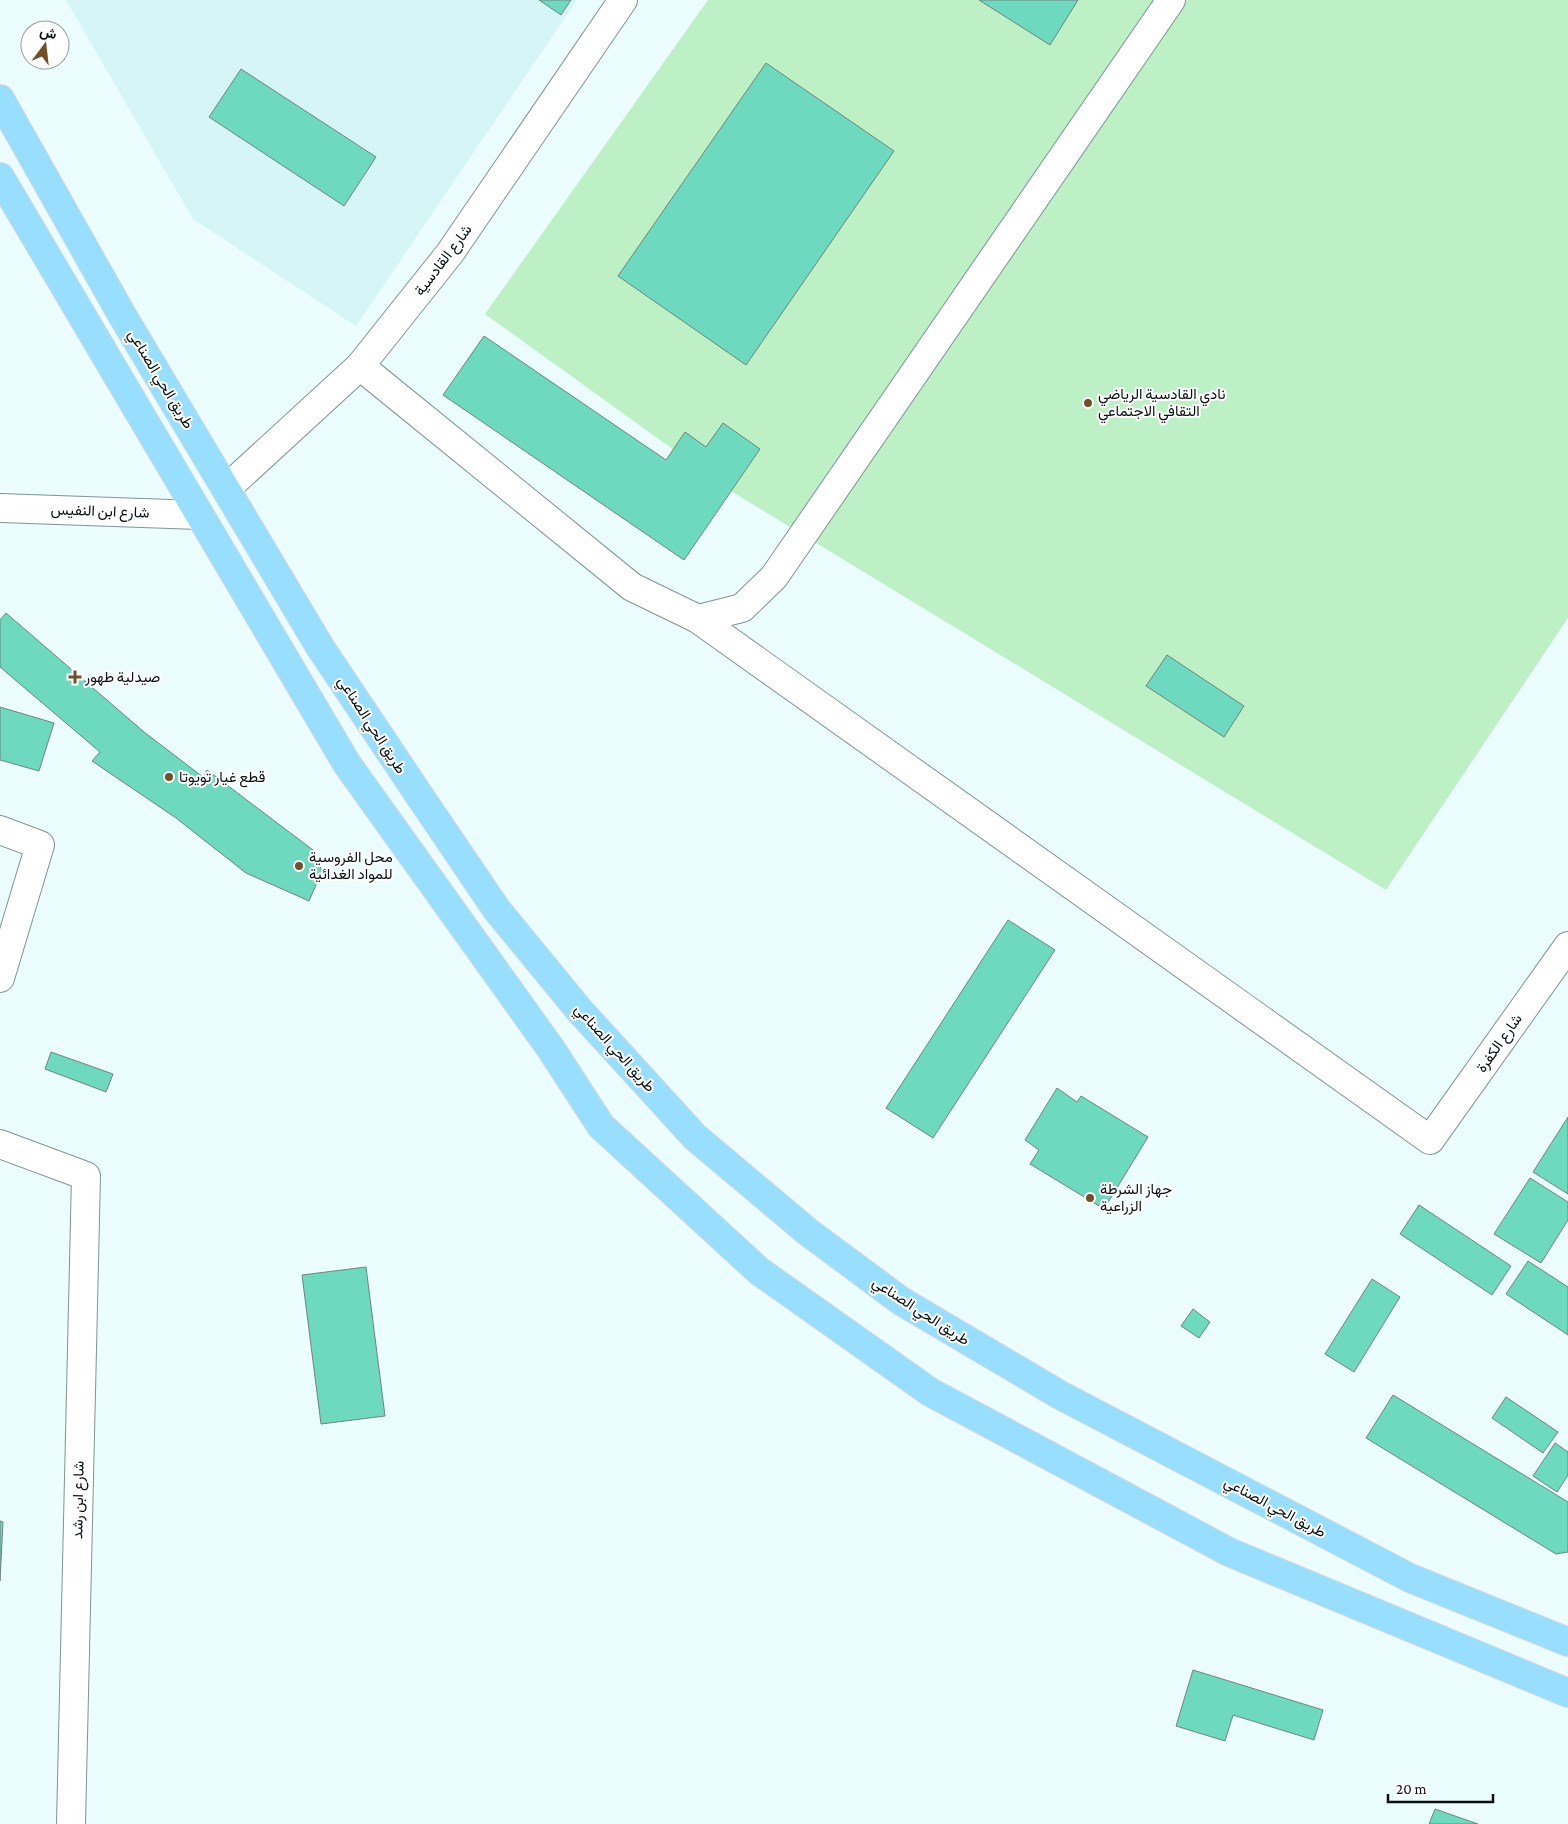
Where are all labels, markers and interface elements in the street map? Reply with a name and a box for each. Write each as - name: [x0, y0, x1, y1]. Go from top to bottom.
- north arrow: [20, 20, 70, 70]
- text: ش: [38, 23, 59, 43]
- street label: شارع القادسية: [411, 221, 477, 300]
- street label: طريق الحي الصناعي: [121, 327, 197, 434]
- place label: نادي القادسية الرياضي التقافي الاجتماعي: [1098, 386, 1225, 424]
- marker: نادي القادسية الرياضي التقافي الاجتماعي: [1082, 397, 1094, 409]
- street label: شارع ابن النفيس: [50, 501, 150, 524]
- place label: صيدلية طهور: [84, 669, 160, 686]
- marker: صيدلية طهور: [69, 671, 81, 683]
- street label: طريق الحي الصناعي: [330, 674, 409, 779]
- place label: قطع غيار تويوتا: [179, 769, 265, 788]
- marker: قطع غيار تويوتا: [163, 771, 175, 783]
- place label: محل الفروسية للمواد الغدائية: [309, 849, 393, 883]
- marker: محل الفروسية للمواد الغدائية: [293, 860, 305, 872]
- street label: طريق الحي الصناعي: [568, 1001, 659, 1099]
- street label: شارع الكفرة: [1473, 1011, 1527, 1077]
- place label: جهاز الشرطة الزراعية: [1100, 1181, 1172, 1215]
- marker: جهاز الشرطة الزراعية: [1084, 1192, 1096, 1204]
- street label: طريق الحي الصناعي: [867, 1274, 973, 1353]
- street label: شارع ابن رشد: [69, 1461, 90, 1539]
- street label: طريق الحي الصناعي: [1219, 1474, 1329, 1545]
- scale bar: [1388, 1772, 1493, 1804]
- text: 20 m: [1396, 1781, 1427, 1797]

